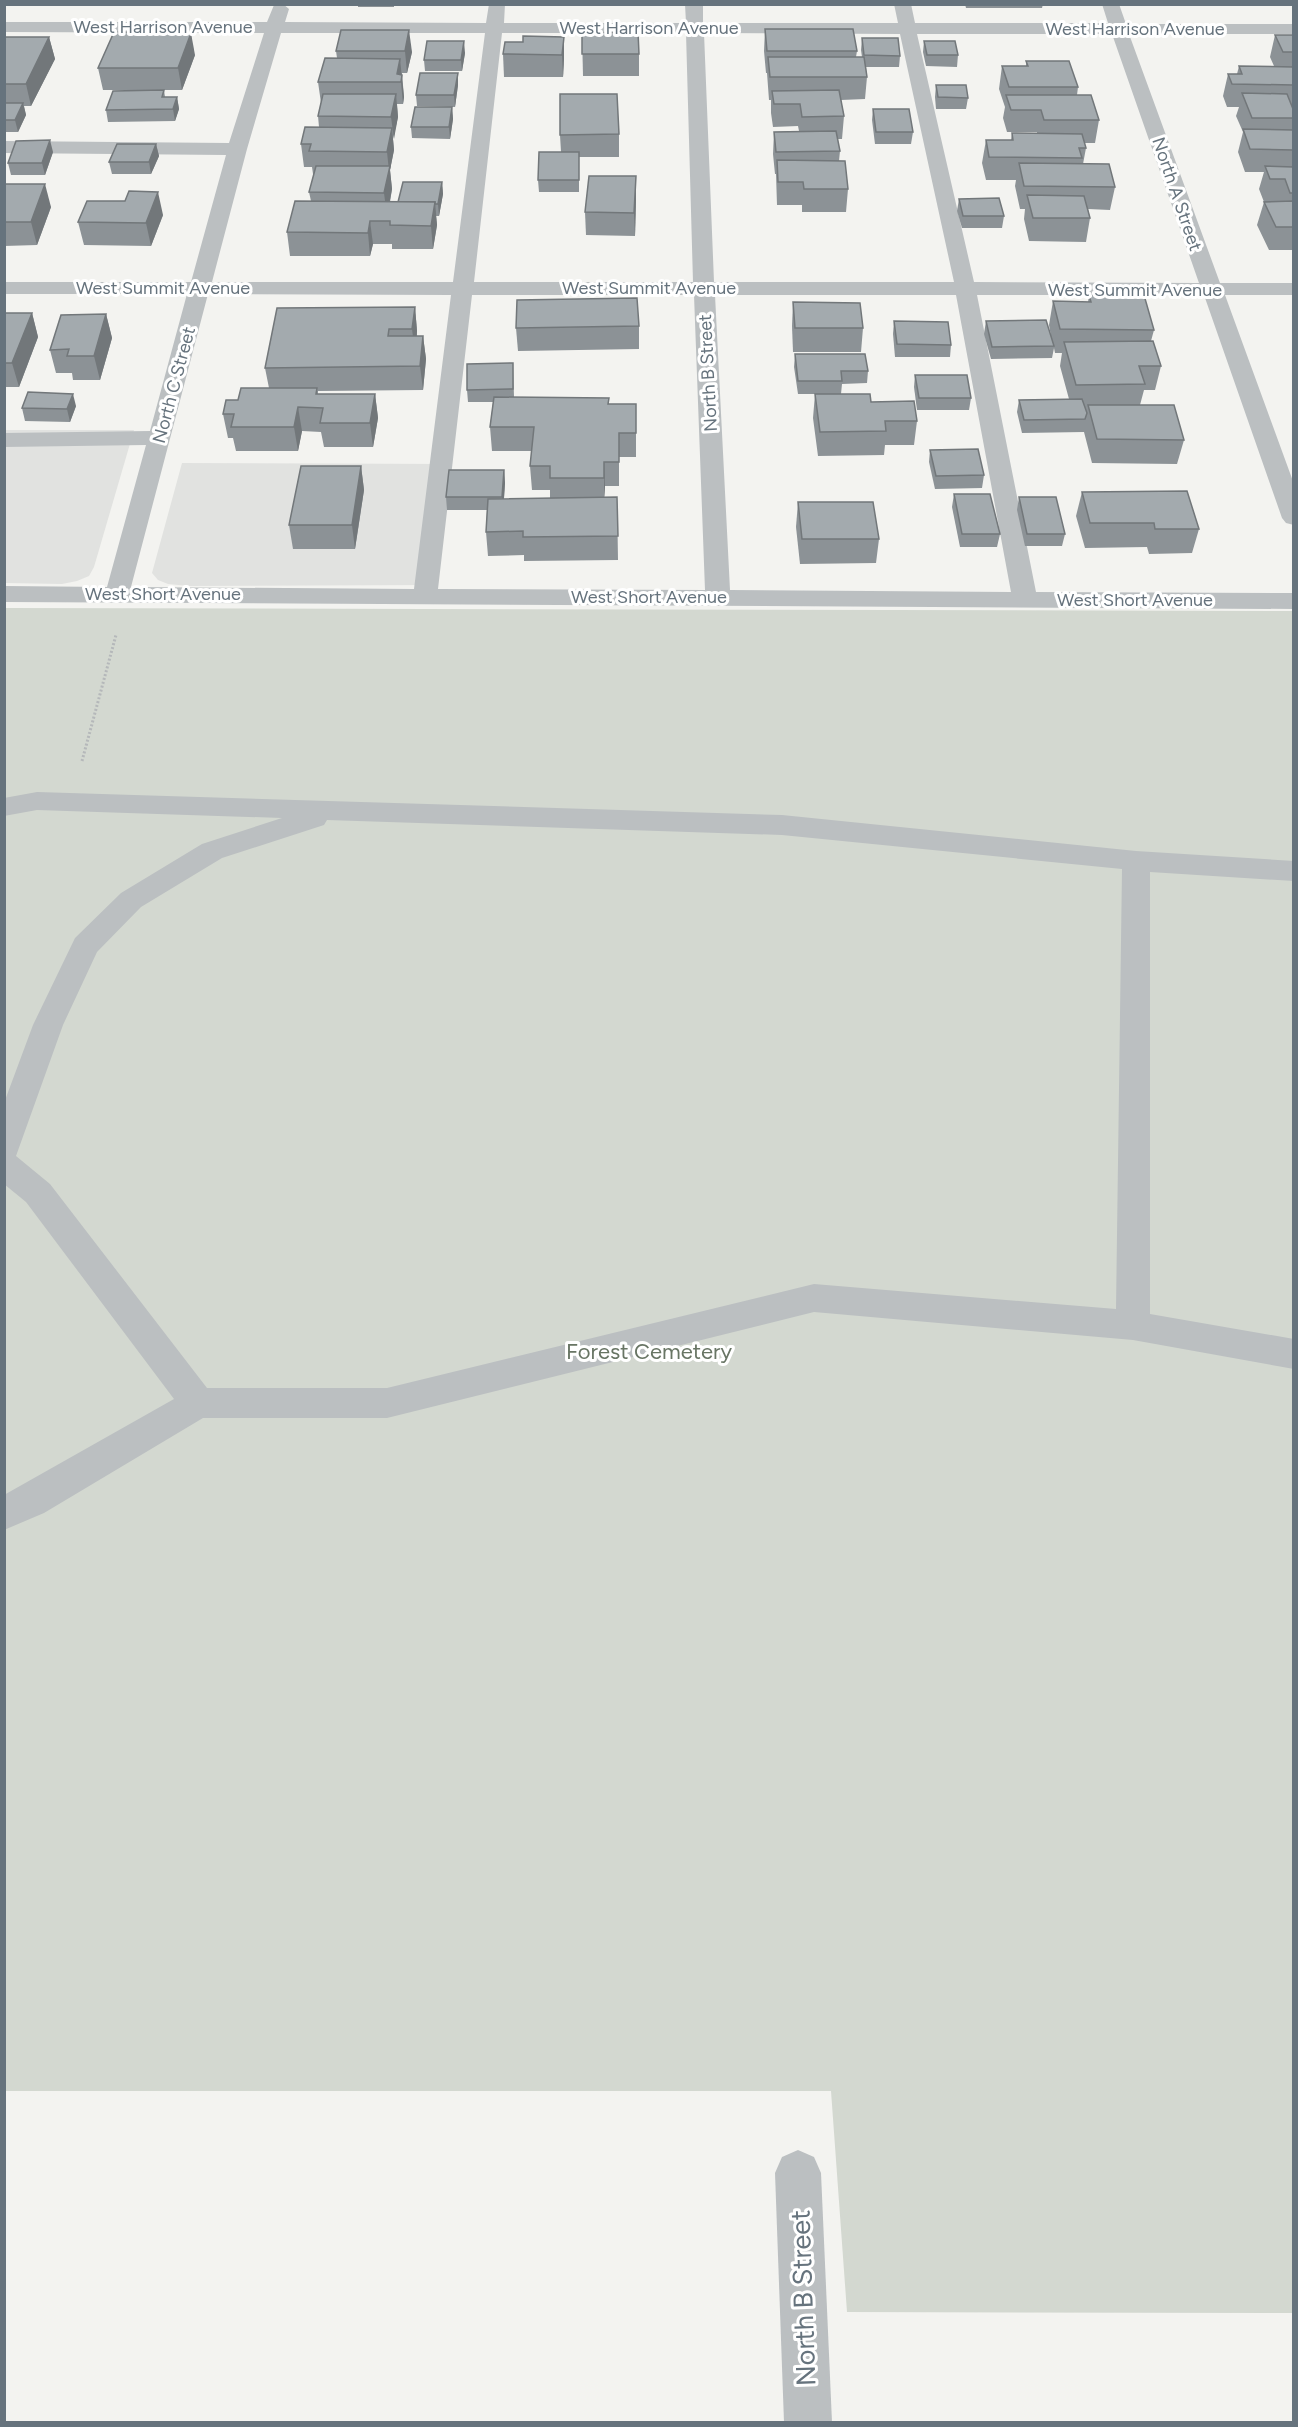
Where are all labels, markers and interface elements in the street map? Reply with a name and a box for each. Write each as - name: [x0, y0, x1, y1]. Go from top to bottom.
- street label: West Harrison Avenue: [73, 16, 253, 38]
- street label: West Harrison Avenue: [559, 17, 739, 39]
- street label: West Harrison Avenue: [1045, 18, 1225, 40]
- street label: North A Street: [1147, 134, 1207, 254]
- street label: West Summit Avenue: [76, 277, 250, 299]
- street label: West Summit Avenue: [562, 277, 736, 299]
- street label: West Summit Avenue: [1048, 279, 1222, 301]
- street label: North B Street: [694, 314, 722, 432]
- street label: North C Street: [148, 324, 200, 446]
- street label: West Short Avenue: [85, 583, 241, 605]
- street label: West Short Avenue: [571, 586, 727, 608]
- street label: West Short Avenue: [1057, 589, 1213, 611]
- park label: Forest Cemetery: [566, 1338, 732, 1365]
- street label: North B Street: [783, 2209, 823, 2387]

